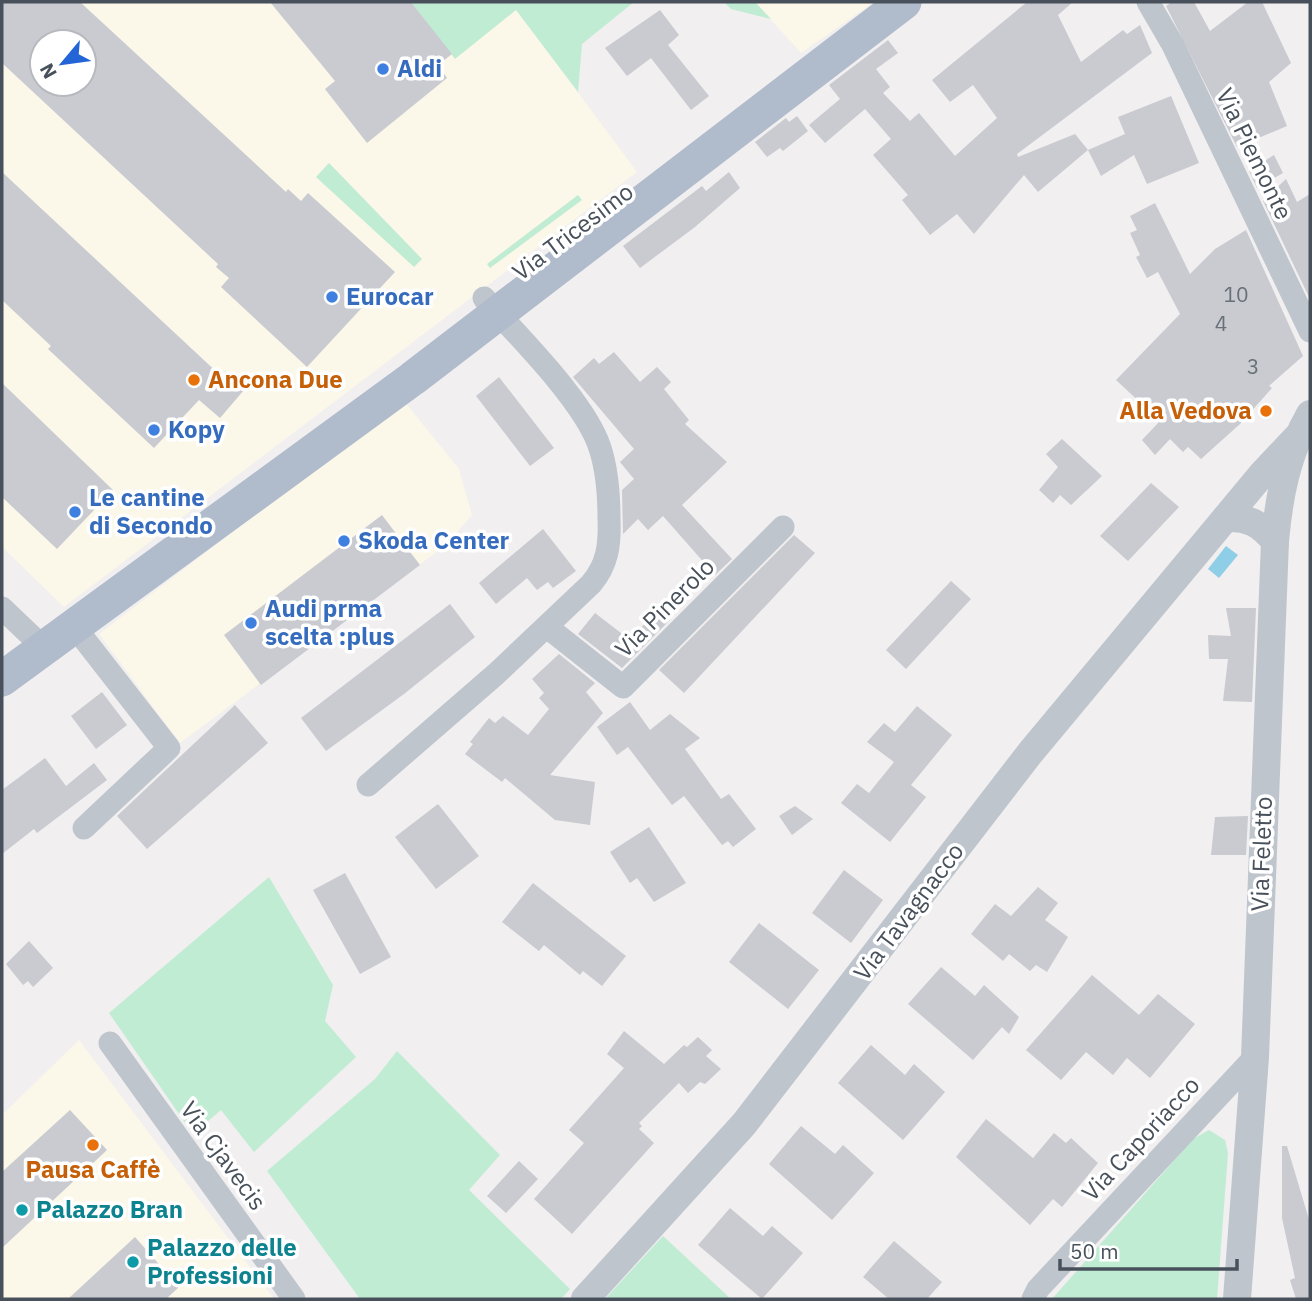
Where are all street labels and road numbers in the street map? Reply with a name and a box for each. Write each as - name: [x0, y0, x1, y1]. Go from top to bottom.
- street label: Via Piemonte: [1209, 83, 1300, 225]
- street label: Via Tricesimo: [505, 175, 639, 287]
- street label: Via Pinerolo: [608, 551, 721, 664]
- street label: Via Feletto: [1243, 796, 1279, 912]
- street label: Via Tavagnacco: [846, 836, 971, 987]
- street label: Via Caporiacco: [1074, 1069, 1206, 1207]
- street label: Via Cjavecis: [173, 1095, 274, 1216]

